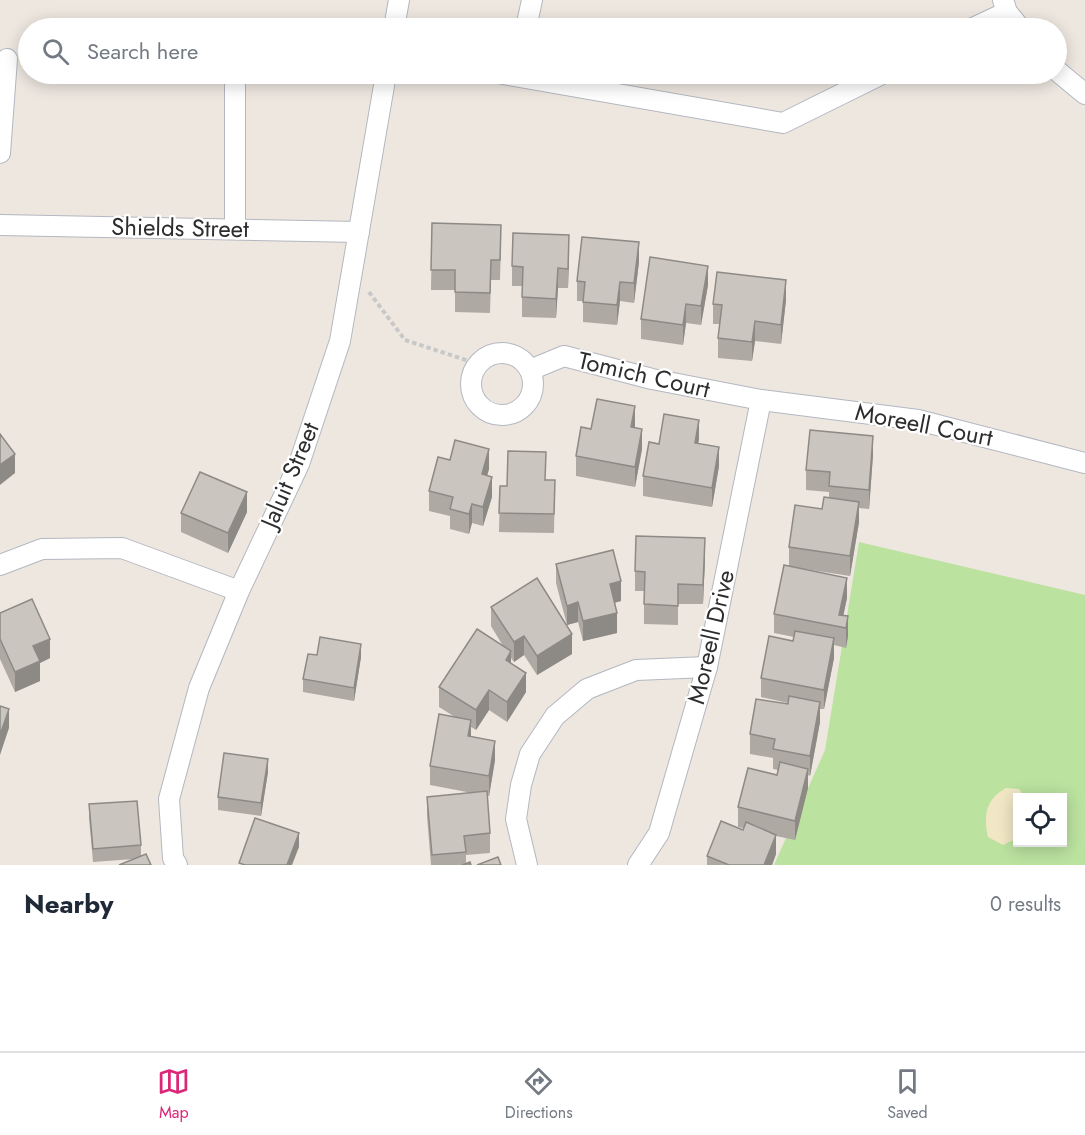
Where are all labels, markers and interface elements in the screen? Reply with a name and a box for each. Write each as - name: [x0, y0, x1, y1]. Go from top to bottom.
- search box: [18, 18, 1067, 84]
- icon: search: [39, 35, 72, 68]
- text: Search here: [87, 35, 198, 67]
- street label: Shields Street: [111, 209, 249, 246]
- street label: Tomich Court: [575, 342, 714, 407]
- street label: Moreell Court: [852, 394, 996, 455]
- street label: Jaluit Street: [250, 416, 328, 536]
- street label: Moreell Drive: [678, 566, 743, 707]
- map controls: [1013, 793, 1067, 847]
- button: locate: [1013, 793, 1067, 847]
- text: Nearby: [24, 885, 113, 923]
- text: 0 results: [990, 890, 1061, 919]
- tab: Map: [157, 1065, 190, 1124]
- tab: Directions: [505, 1065, 573, 1124]
- tab: Saved: [887, 1065, 928, 1124]

